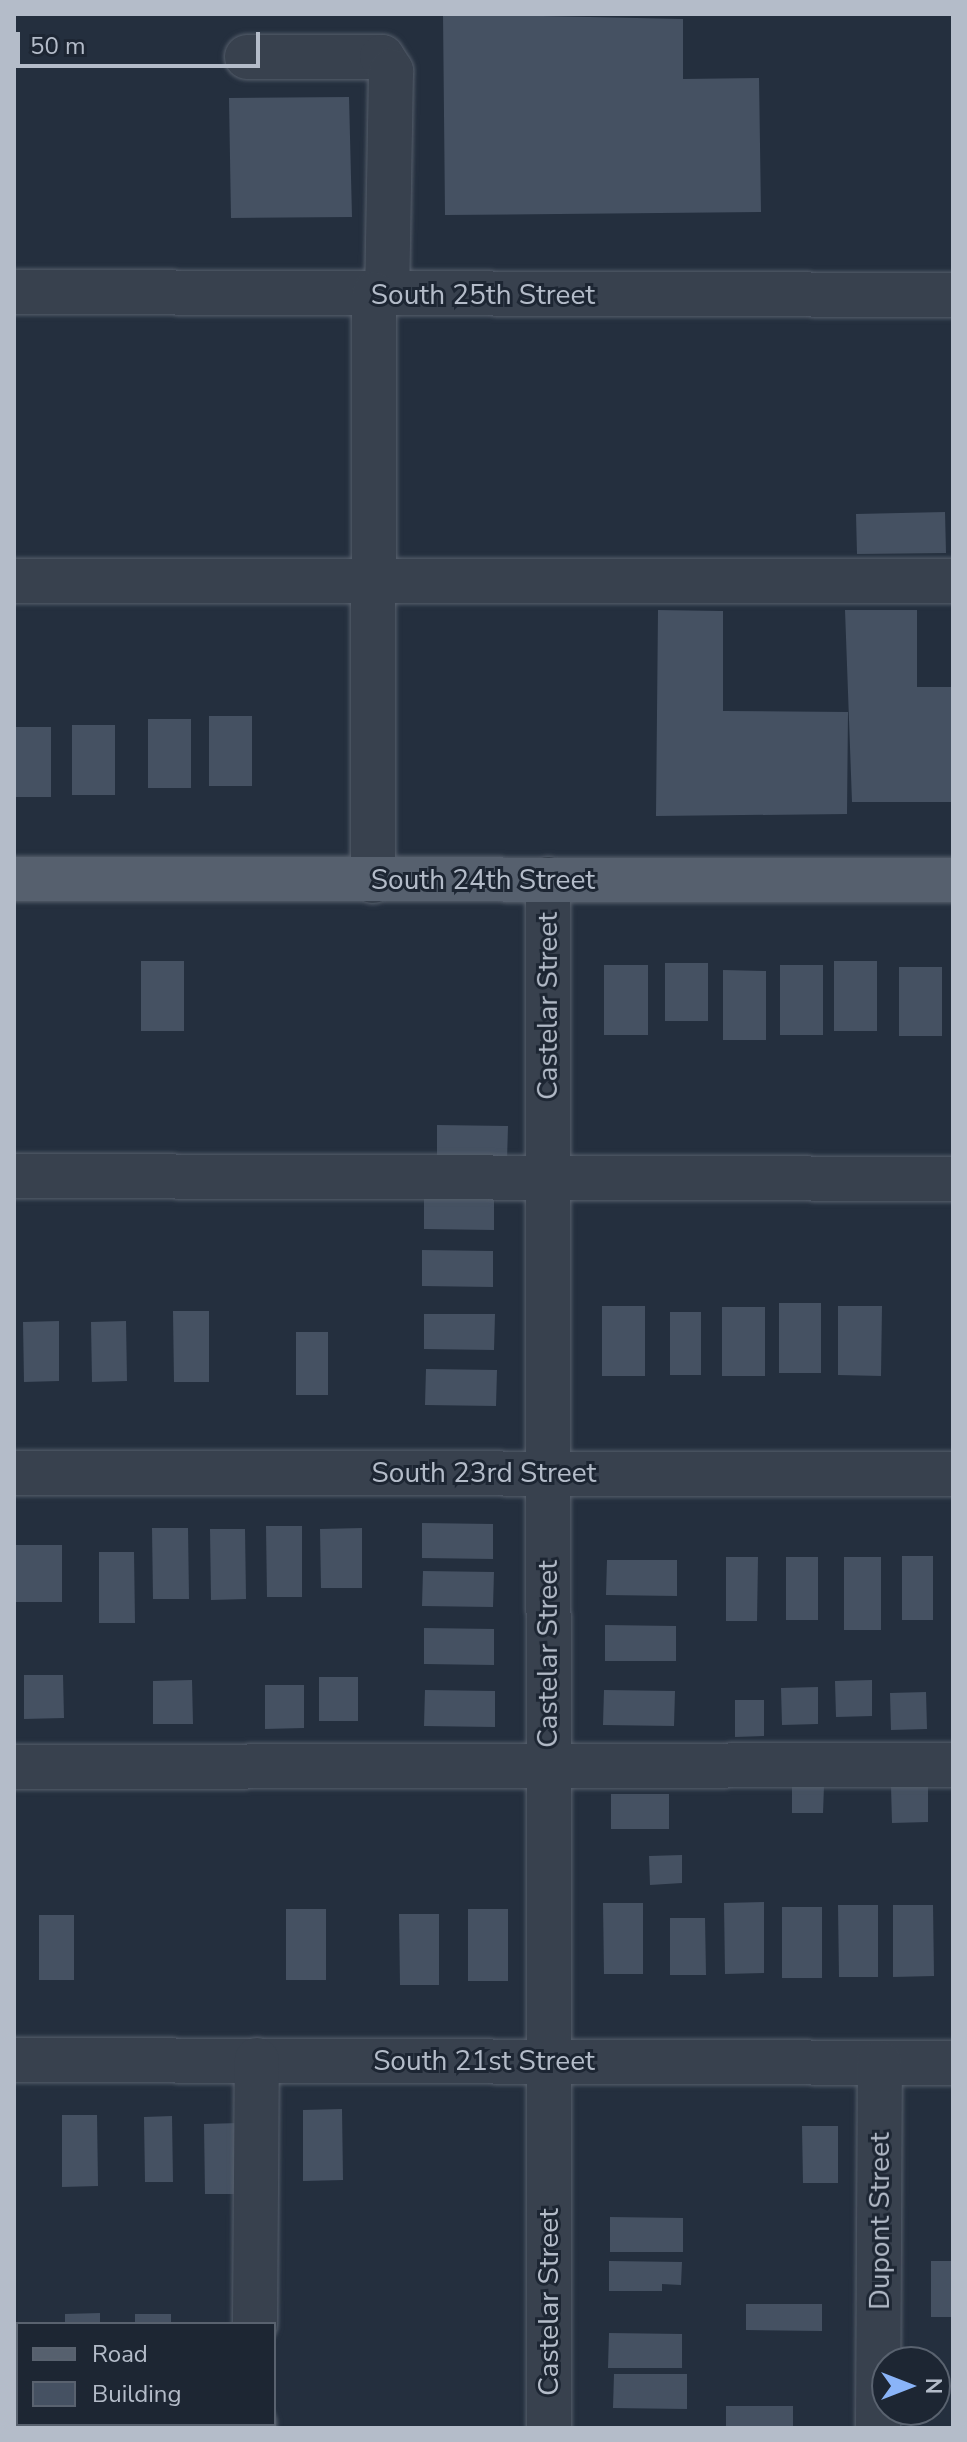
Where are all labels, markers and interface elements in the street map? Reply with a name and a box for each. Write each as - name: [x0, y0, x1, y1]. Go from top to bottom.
- scale bar: [20, 16, 264, 66]
- text: 50 m: [30, 30, 86, 62]
- street label: South 25th Street: [371, 278, 595, 312]
- street label: South 24th Street: [371, 863, 595, 897]
- street label: Castelar Street: [531, 912, 565, 1100]
- street label: South 23rd Street: [372, 1456, 596, 1490]
- street label: Castelar Street: [531, 1560, 565, 1748]
- street label: South 21st Street: [373, 2044, 595, 2078]
- street label: Dupont Street: [863, 2132, 897, 2310]
- street label: Castelar Street: [532, 2208, 566, 2396]
- legend: [16, 2322, 276, 2426]
- text: Road: [92, 2338, 148, 2370]
- north arrow: [871, 2346, 951, 2426]
- text: Building: [92, 2378, 182, 2410]
- text: N: [918, 2378, 948, 2394]

